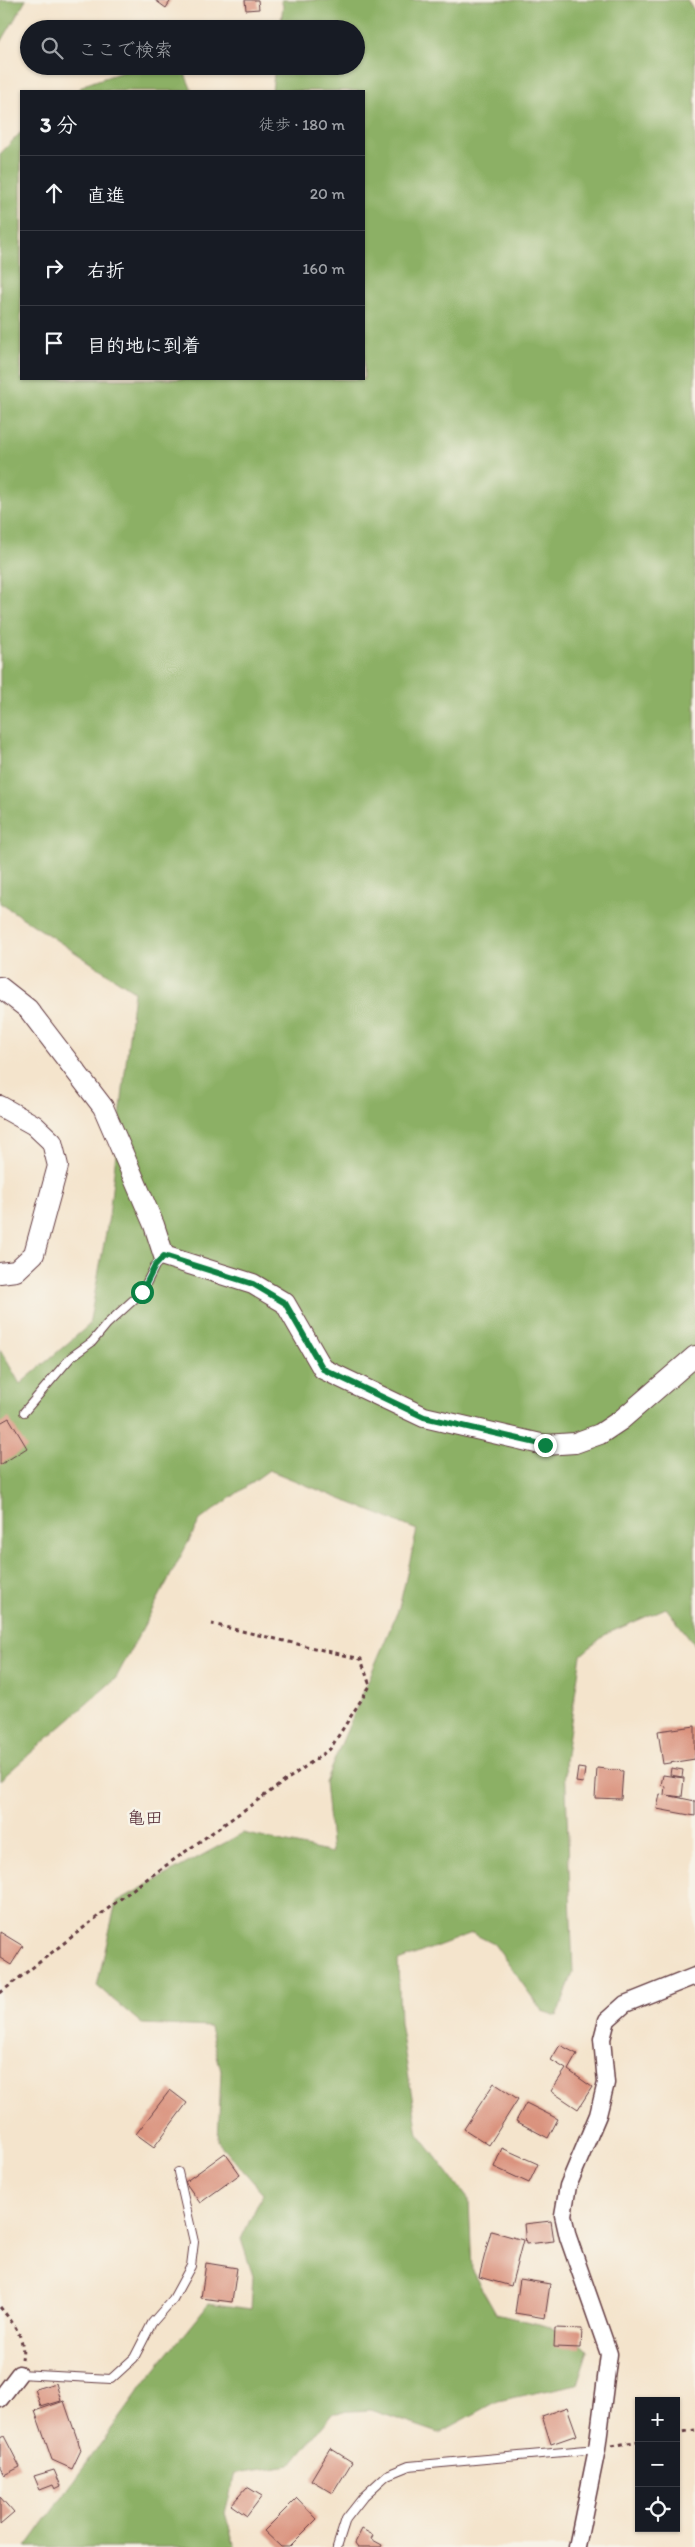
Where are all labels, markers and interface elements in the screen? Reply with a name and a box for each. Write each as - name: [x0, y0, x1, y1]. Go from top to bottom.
- search box: [20, 20, 365, 75]
- icon: search: [38, 34, 66, 62]
- text: ここで検索: [78, 38, 173, 61]
- text: 3 分: [40, 112, 77, 137]
- text: 徒歩 · 180 m: [259, 115, 345, 134]
- icon: ahead: [40, 179, 68, 207]
- text: 直進: [87, 184, 125, 207]
- text: 20 m: [310, 184, 345, 203]
- icon: right: [40, 254, 68, 282]
- text: 右折: [87, 259, 125, 282]
- text: 160 m: [302, 259, 345, 278]
- icon: arrive: [40, 329, 68, 357]
- text: 目的地に到着: [87, 334, 201, 357]
- route start: [131, 1281, 154, 1304]
- route end: [534, 1434, 557, 1457]
- district label: 亀田: [127, 1807, 163, 1829]
- map controls: [635, 2397, 680, 2532]
- button: +: [635, 2397, 680, 2442]
- button: −: [635, 2442, 680, 2487]
- button: locate: [635, 2487, 680, 2532]

